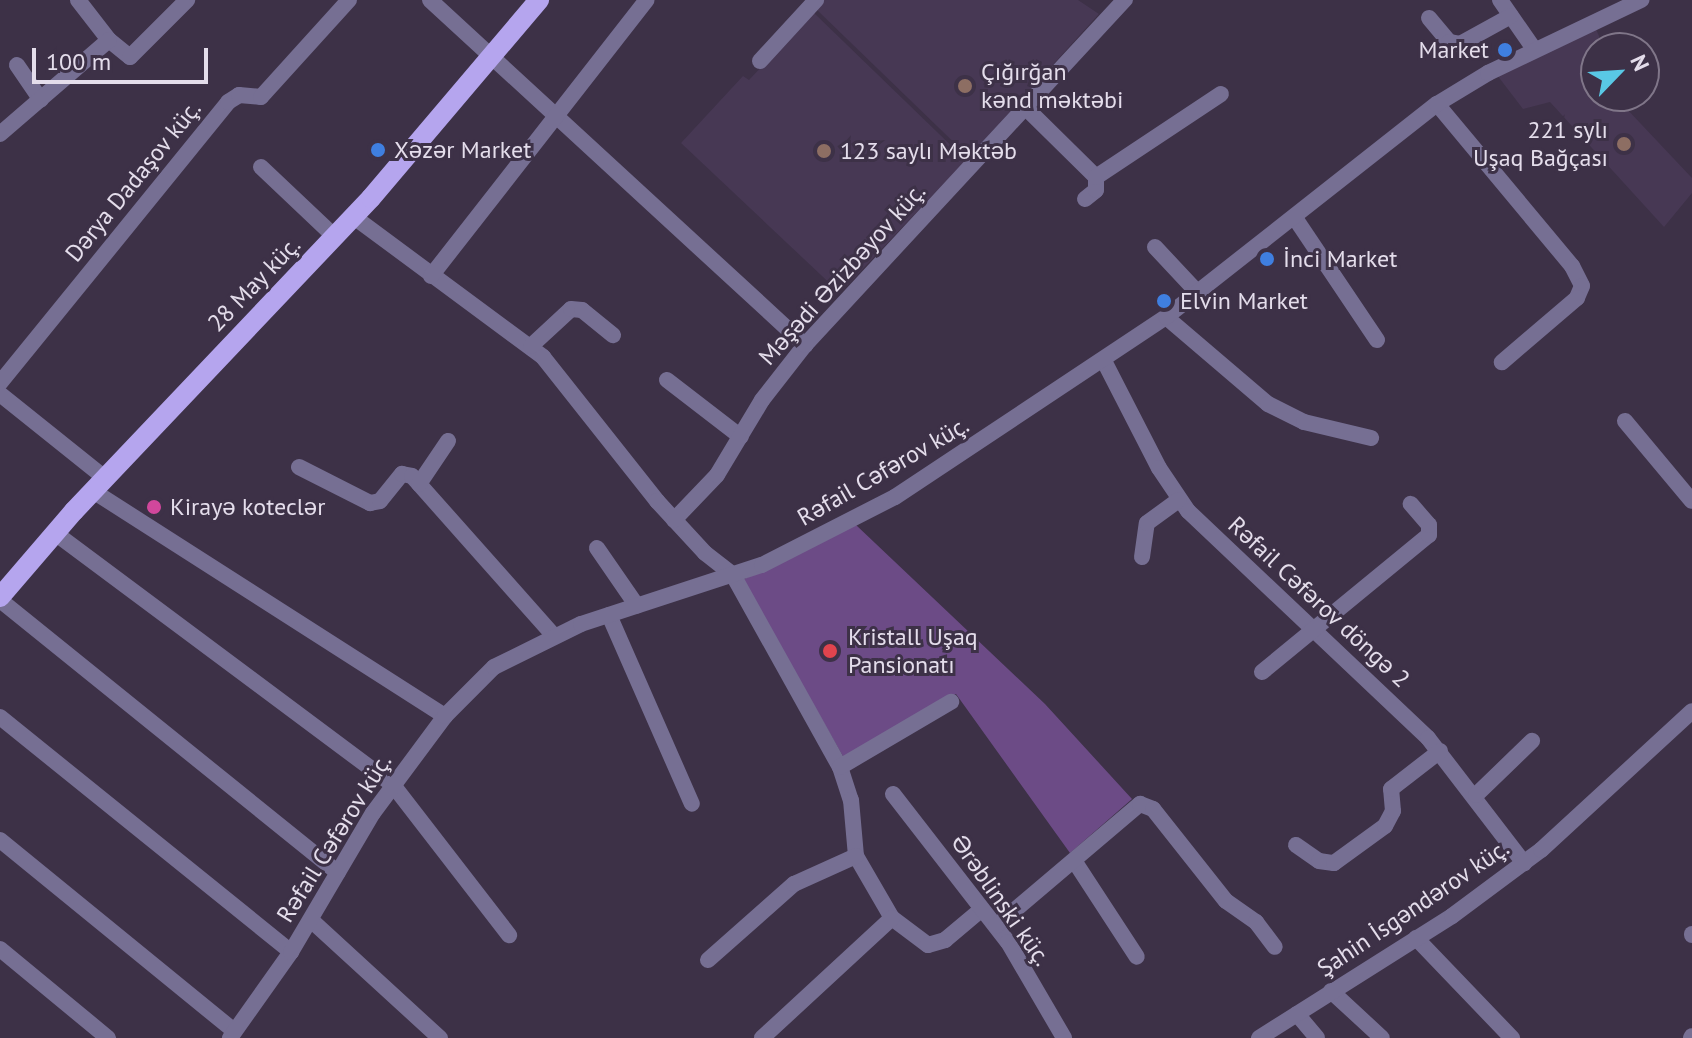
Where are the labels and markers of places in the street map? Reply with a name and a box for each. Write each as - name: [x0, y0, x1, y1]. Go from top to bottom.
- place label: Market: [1418, 36, 1489, 64]
- marker: Market: [1496, 41, 1514, 59]
- place label: Çığırğan kənd məktəbi: [981, 58, 1123, 114]
- marker: Çığırğan kənd məktəbi: [956, 77, 974, 95]
- place label: 221 sylı Uşaq Bağçası: [1473, 116, 1608, 172]
- marker: 221 sylı Uşaq Bağçası: [1615, 135, 1633, 153]
- place label: Xəzər Market: [394, 136, 531, 164]
- place label: 123 saylı Məktəb: [840, 137, 1017, 165]
- marker: Xəzər Market: [369, 141, 387, 159]
- marker: 123 saylı Məktəb: [815, 142, 833, 160]
- place label: İnci Market: [1283, 245, 1397, 273]
- marker: İnci Market: [1258, 250, 1276, 268]
- place label: Elvin Market: [1180, 287, 1308, 315]
- marker: Elvin Market: [1155, 292, 1173, 310]
- place label: Kirayə koteclər: [170, 493, 325, 521]
- marker: Kirayə koteclər: [145, 498, 163, 516]
- place label: Kristall Uşaq Pansionatı: [848, 623, 978, 679]
- marker: Kristall Uşaq Pansionatı: [819, 640, 841, 662]

